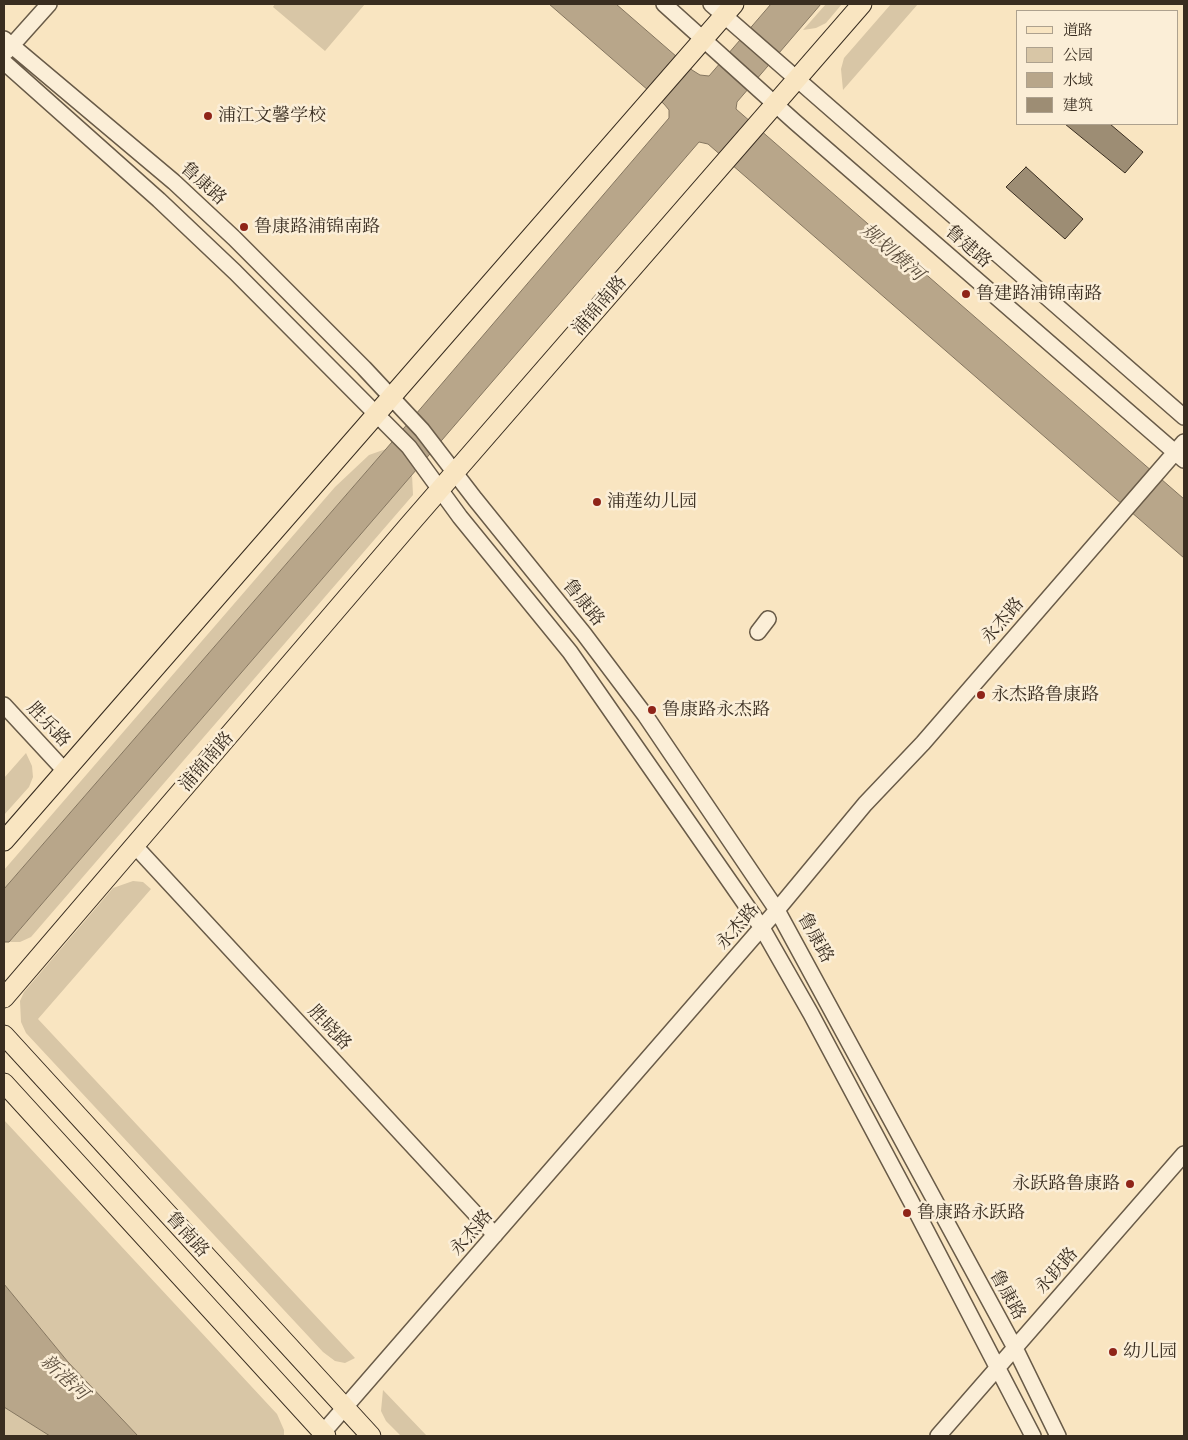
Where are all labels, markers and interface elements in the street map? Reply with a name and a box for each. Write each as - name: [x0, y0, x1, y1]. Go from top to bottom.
- legend: [1016, 10, 1178, 125]
- text: 道路: [1063, 24, 1093, 39]
- text: 公园: [1063, 49, 1093, 64]
- text: 水域: [1063, 74, 1093, 89]
- text: 建筑: [1063, 99, 1093, 114]
- place label: 浦江文馨学校: [218, 105, 326, 127]
- marker: 浦江文馨学校: [202, 110, 214, 122]
- street label: 鲁康路: [176, 158, 230, 210]
- place label: 鲁康路浦锦南路: [254, 216, 380, 238]
- water label: 规划横河: [856, 219, 928, 287]
- marker: 鲁康路浦锦南路: [238, 221, 250, 233]
- street label: 鲁建路: [941, 221, 995, 273]
- street label: 浦锦南路: [568, 272, 632, 340]
- place label: 鲁建路浦锦南路: [976, 283, 1102, 305]
- marker: 鲁建路浦锦南路: [960, 288, 972, 300]
- place label: 浦莲幼儿园: [607, 491, 697, 513]
- marker: 浦莲幼儿园: [591, 496, 603, 508]
- street label: 鲁康路: [558, 575, 608, 631]
- street label: 永杰路: [977, 594, 1029, 648]
- place label: 永杰路鲁康路: [991, 684, 1099, 706]
- marker: 永杰路鲁康路: [975, 689, 987, 701]
- street label: 胜乐路: [22, 698, 74, 752]
- place label: 鲁康路永杰路: [662, 699, 770, 721]
- marker: 鲁康路永杰路: [646, 704, 658, 716]
- street label: 浦锦南路: [175, 728, 239, 796]
- street label: 永杰路: [712, 900, 764, 954]
- street label: 鲁康路: [792, 909, 838, 967]
- street label: 胜晓路: [303, 1001, 355, 1055]
- place label: 永跃路鲁康路: [1012, 1173, 1120, 1195]
- marker: 永跃路鲁康路: [1124, 1178, 1136, 1190]
- place label: 鲁康路永跃路: [917, 1202, 1025, 1224]
- street label: 永杰路: [446, 1206, 498, 1260]
- marker: 鲁康路永跃路: [901, 1207, 913, 1219]
- street label: 鲁南路: [161, 1208, 213, 1262]
- street label: 永跃路: [1031, 1244, 1083, 1298]
- street label: 鲁康路: [984, 1266, 1030, 1324]
- place label: 幼儿园: [1123, 1341, 1177, 1363]
- marker: 幼儿园: [1107, 1346, 1119, 1358]
- water label: 新港河: [35, 1350, 93, 1406]

